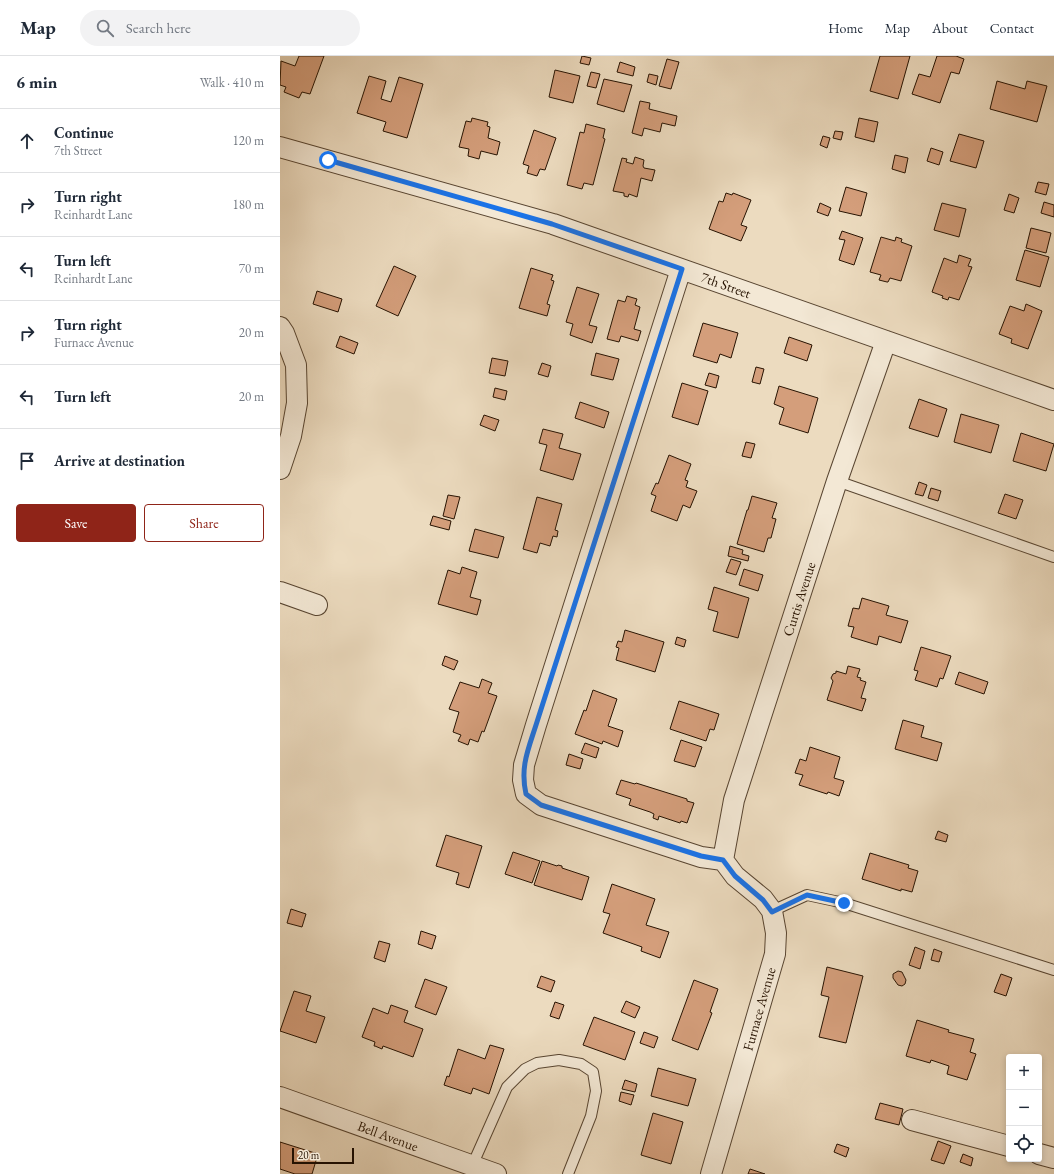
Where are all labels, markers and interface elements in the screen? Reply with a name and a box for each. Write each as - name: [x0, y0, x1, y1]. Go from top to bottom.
- search box: [80, 10, 360, 46]
- text: Map: [20, 15, 56, 40]
- icon: search: [94, 17, 116, 39]
- text: Search here: [126, 18, 191, 37]
- text: Home: [828, 19, 863, 37]
- text: Map: [885, 19, 910, 37]
- text: About: [932, 19, 968, 37]
- text: Contact: [990, 19, 1034, 37]
- text: 6 min: [16, 71, 57, 93]
- text: Walk · 410 m: [200, 74, 264, 91]
- text: Continue: [54, 123, 114, 142]
- icon: ahead: [16, 130, 38, 152]
- text: 120 m: [233, 132, 264, 149]
- text: 7th Street: [54, 142, 102, 159]
- route start: [319, 151, 337, 169]
- text: Turn right: [54, 187, 122, 206]
- icon: right: [16, 194, 38, 216]
- text: 180 m: [233, 196, 264, 213]
- text: Reinhardt Lane: [54, 206, 133, 223]
- text: Turn left: [54, 251, 111, 270]
- icon: left: [16, 258, 38, 280]
- text: 70 m: [239, 260, 264, 277]
- street label: 7th Street: [699, 268, 754, 303]
- text: Reinhardt Lane: [54, 270, 133, 287]
- text: Turn right: [54, 315, 122, 334]
- icon: right: [16, 322, 38, 344]
- text: 20 m: [239, 324, 264, 341]
- text: Furnace Avenue: [54, 334, 134, 351]
- icon: left: [16, 386, 38, 408]
- text: Turn left: [54, 387, 111, 406]
- text: 20 m: [239, 388, 264, 405]
- icon: arrive: [16, 450, 38, 472]
- text: Arrive at destination: [54, 451, 185, 470]
- button: Save: [16, 504, 136, 542]
- button: Share: [144, 504, 264, 542]
- street label: Curtis Avenue: [778, 559, 820, 639]
- route end: [835, 894, 853, 912]
- street label: Furnace Avenue: [738, 965, 780, 1053]
- map controls: [1006, 1054, 1042, 1162]
- button: +: [1006, 1054, 1042, 1090]
- button: −: [1006, 1090, 1042, 1126]
- street label: Bell Avenue: [355, 1117, 421, 1155]
- button: locate: [1006, 1126, 1042, 1162]
- scale bar: [292, 1146, 354, 1165]
- text: 20 m: [298, 1148, 319, 1162]

